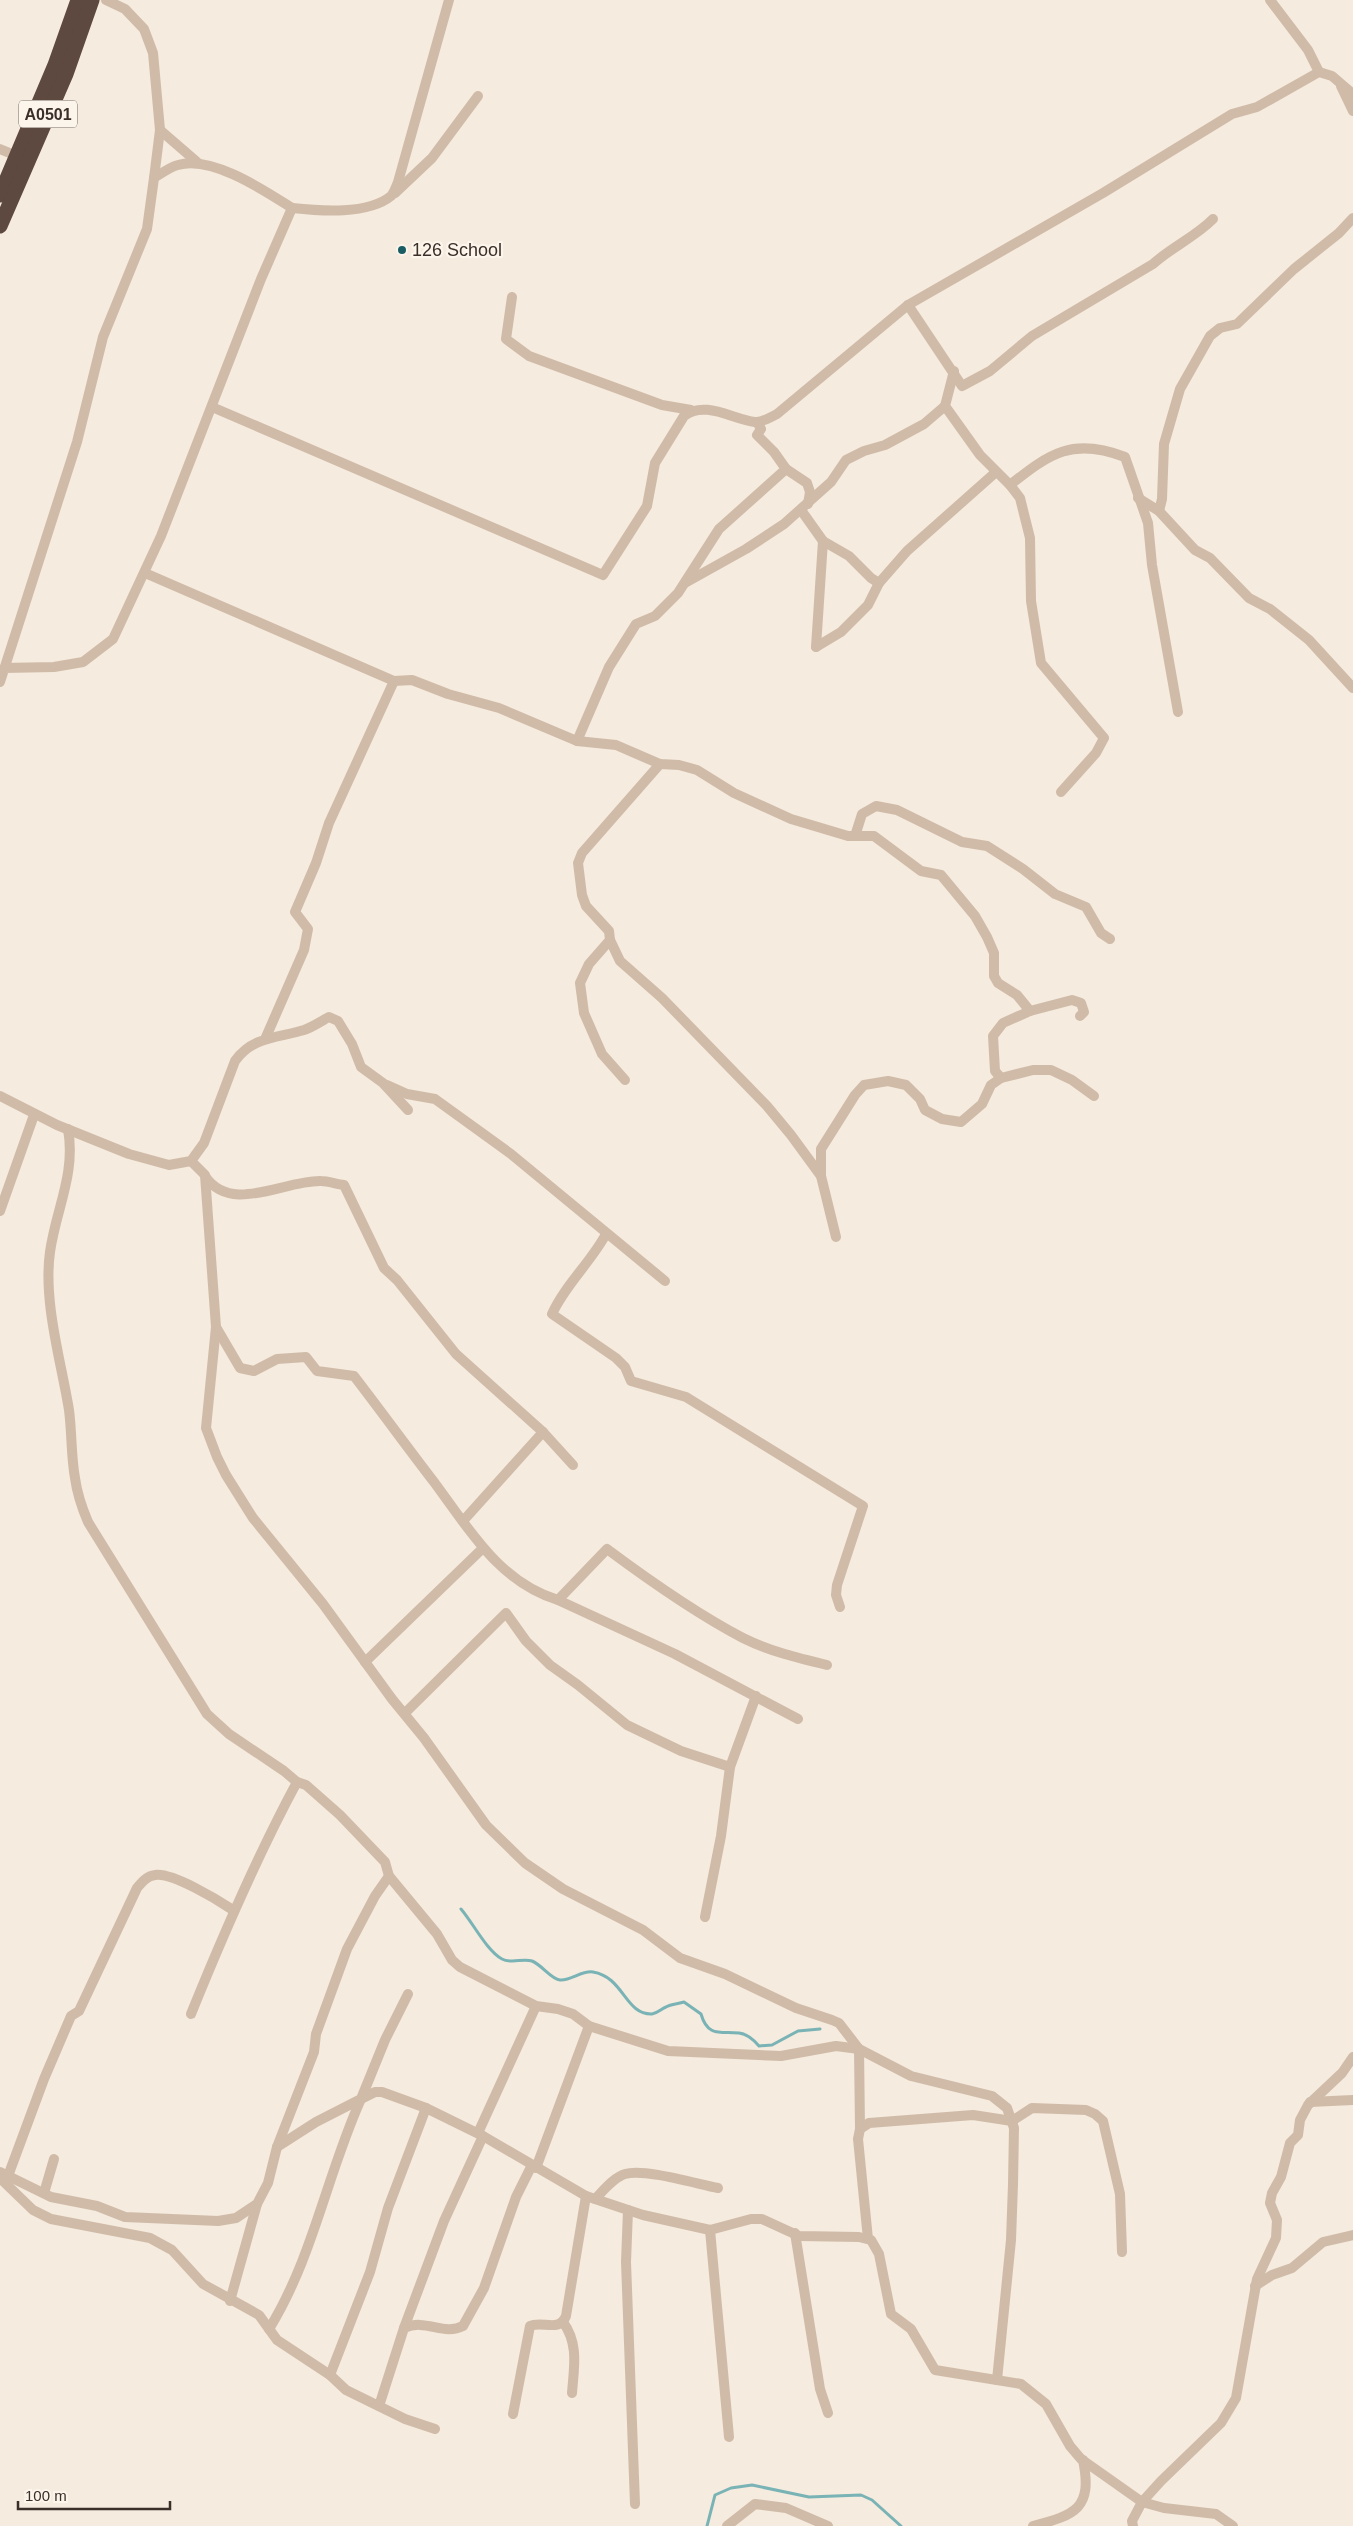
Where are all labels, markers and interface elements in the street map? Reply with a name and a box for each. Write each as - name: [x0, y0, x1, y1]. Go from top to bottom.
- road number: A0501: [19, 100, 77, 128]
- place label: 126 School: [412, 240, 502, 260]
- marker: 126 School: [396, 244, 408, 256]
- scale bar: [18, 2478, 170, 2510]
- text: 100 m: [25, 2487, 67, 2504]

